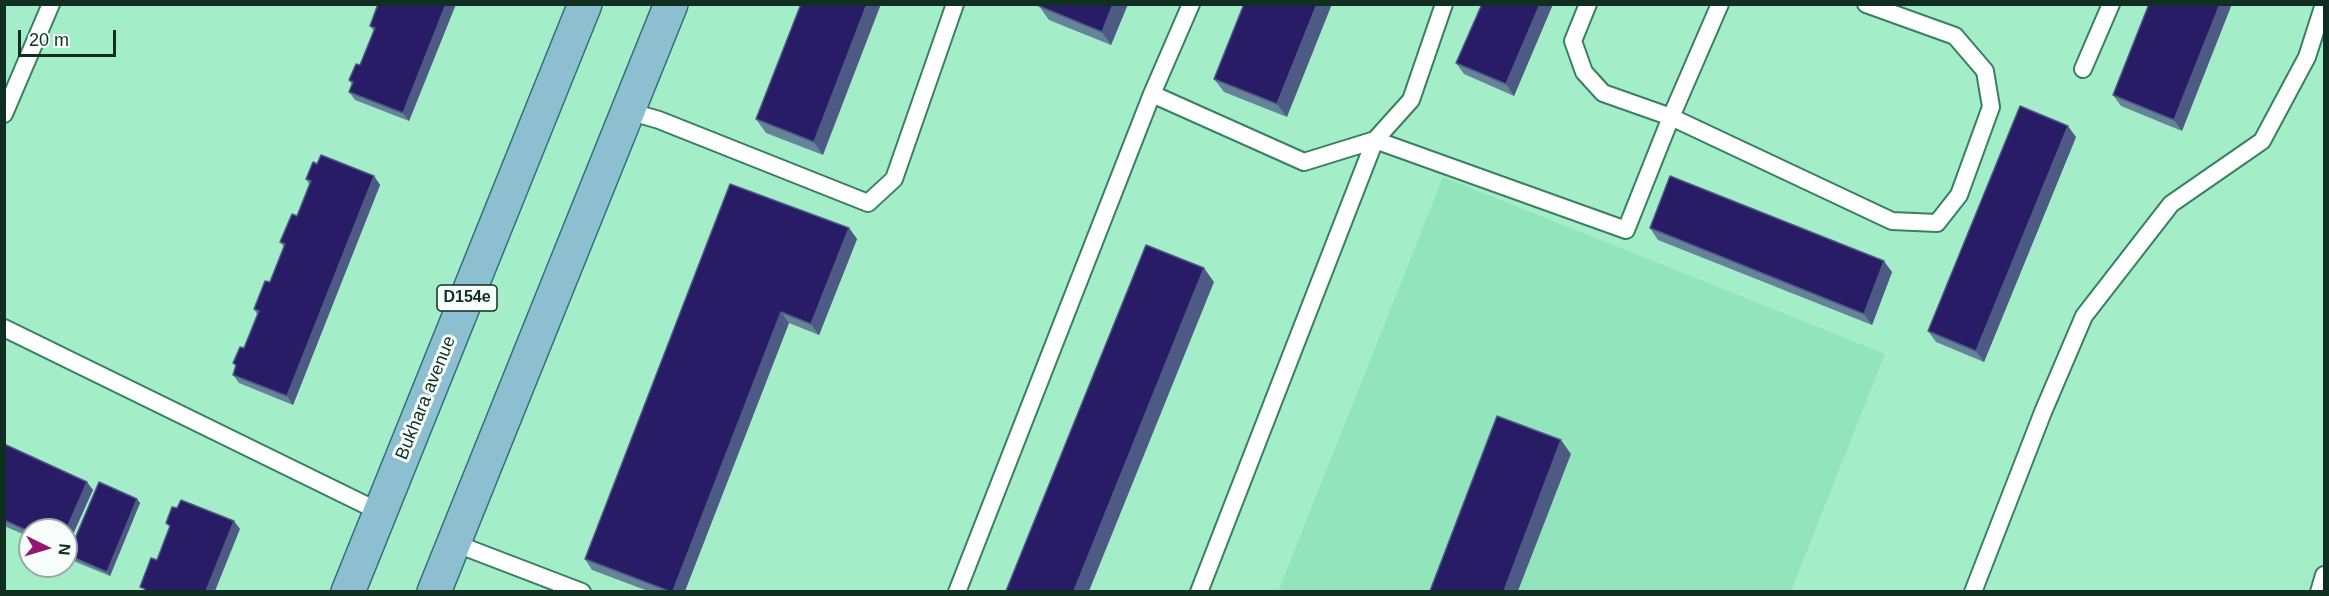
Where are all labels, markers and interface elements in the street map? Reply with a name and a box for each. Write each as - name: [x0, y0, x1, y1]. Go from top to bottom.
- scale bar: [21, 18, 118, 56]
- text: 20 m: [29, 30, 69, 50]
- road number: D154e: [437, 285, 497, 311]
- street label: Bukhara avenue: [391, 333, 461, 463]
- north arrow: [18, 518, 78, 578]
- text: N: [55, 543, 73, 556]

